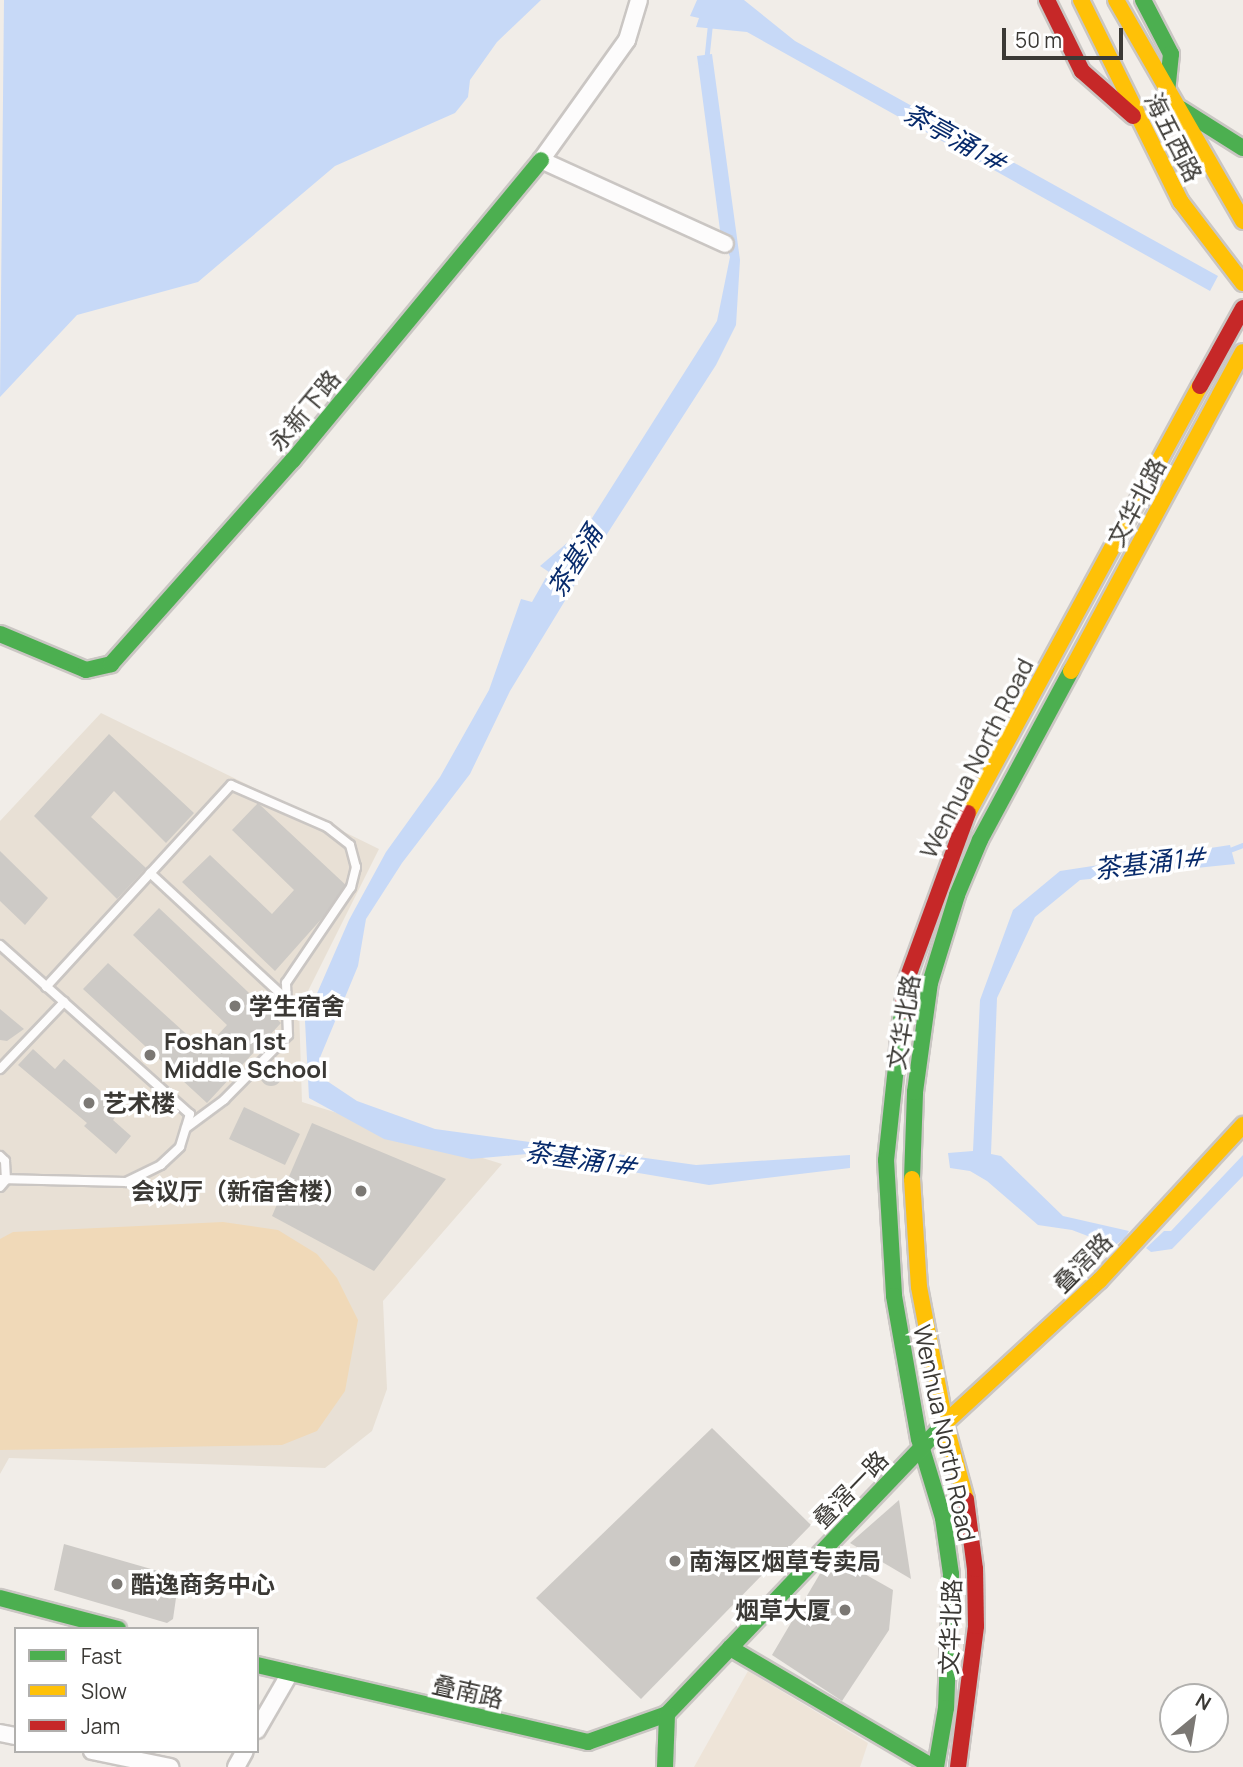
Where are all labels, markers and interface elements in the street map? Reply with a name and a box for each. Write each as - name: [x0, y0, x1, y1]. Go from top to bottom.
- scale bar: [1005, 14, 1126, 58]
- text: 50 m: [1015, 26, 1062, 54]
- street label: 海五西路: [1139, 88, 1209, 186]
- water label: 茶亭涌1#: [898, 97, 1012, 179]
- street label: 永新下路: [262, 364, 346, 456]
- street label: 文华北路: [1101, 453, 1171, 551]
- water label: 茶基涌: [541, 520, 609, 602]
- street label: Wenhua North Road: [913, 653, 1039, 863]
- water label: 茶基涌1#: [1092, 841, 1208, 885]
- street label: 文华北路: [881, 972, 925, 1072]
- place label: 学生宿舍: [249, 992, 345, 1020]
- marker: 学生宿舍: [227, 998, 243, 1014]
- place label: Foshan 1st Middle School: [164, 1027, 328, 1083]
- marker: Foshan 1st Middle School: [142, 1047, 158, 1063]
- place label: 艺术楼: [103, 1089, 175, 1117]
- marker: 艺术楼: [81, 1095, 97, 1111]
- water label: 茶基涌1#: [523, 1136, 639, 1182]
- place label: 会议厅（新宿舍楼）: [131, 1177, 347, 1205]
- marker: 会议厅（新宿舍楼）: [353, 1183, 369, 1199]
- street label: 叠滘路: [1046, 1226, 1118, 1298]
- street label: Wenhua North Road: [908, 1322, 982, 1544]
- street label: 叠滘一路: [806, 1444, 894, 1534]
- place label: 南海区烟草专卖局: [689, 1547, 881, 1575]
- marker: 南海区烟草专卖局: [667, 1553, 683, 1569]
- place label: 酷逸商务中心: [131, 1570, 275, 1598]
- marker: 酷逸商务中心: [109, 1576, 125, 1592]
- street label: 文华北路: [934, 1579, 966, 1675]
- place label: 烟草大厦: [735, 1596, 831, 1624]
- marker: 烟草大厦: [837, 1602, 853, 1618]
- legend: [14, 1627, 259, 1753]
- text: Fast: [81, 1642, 122, 1670]
- street label: 叠南路: [430, 1669, 506, 1713]
- text: Slow: [81, 1677, 127, 1705]
- north arrow: [1159, 1683, 1229, 1753]
- text: N: [1191, 1687, 1216, 1716]
- text: Jam: [81, 1712, 120, 1740]

